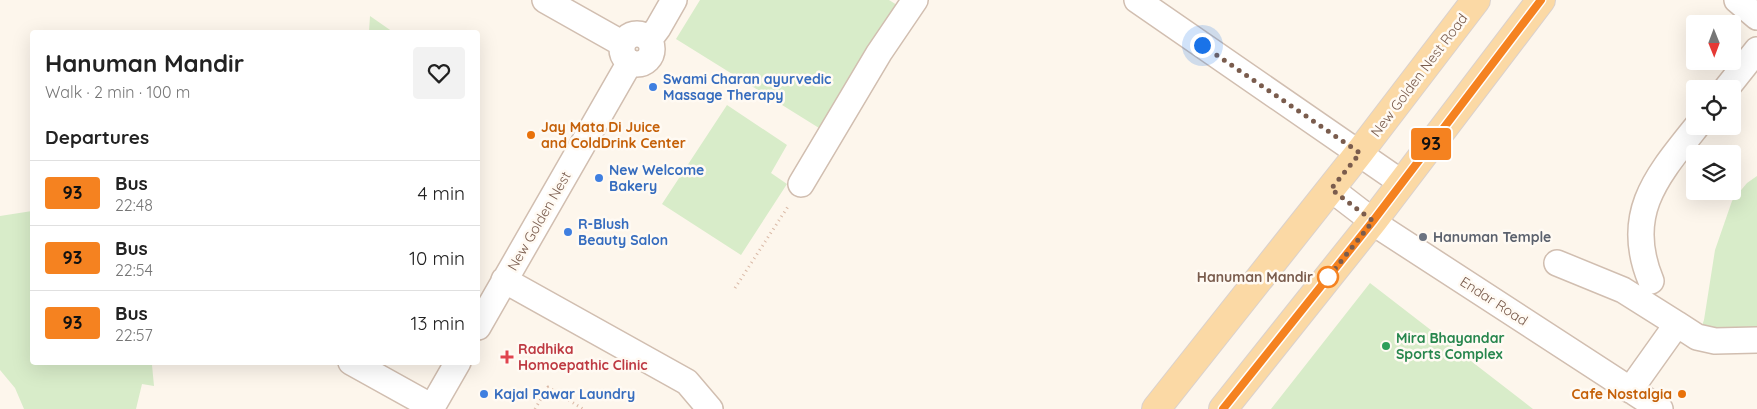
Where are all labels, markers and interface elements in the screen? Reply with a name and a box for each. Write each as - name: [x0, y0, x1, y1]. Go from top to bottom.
- street label: New Golden Nest Road: [1367, 10, 1471, 140]
- north arrow: [1686, 15, 1741, 70]
- map controls: [1686, 15, 1741, 200]
- your location: [1190, 33, 1215, 58]
- button: heart: [413, 47, 465, 99]
- text: Hanuman Mandir: [45, 48, 244, 78]
- place label: Swami Charan ayurvedic Massage Therapy: [663, 70, 831, 104]
- button: locate: [1686, 80, 1741, 135]
- marker: Swami Charan ayurvedic Massage Therapy: [647, 81, 659, 93]
- text: Walk · 2 min · 100 m: [45, 82, 190, 102]
- place label: Jay Mata Di Juice and ColdDrink Center: [541, 118, 686, 152]
- text: Departures: [45, 125, 149, 149]
- line badge: 93: [1408, 128, 1454, 160]
- marker: Jay Mata Di Juice and ColdDrink Center: [525, 129, 537, 141]
- text: 93: [1421, 132, 1441, 155]
- button: layers: [1686, 145, 1741, 200]
- place label: New Welcome Bakery: [609, 161, 704, 195]
- street label: New Golden Nest: [503, 168, 575, 274]
- text: Bus: [115, 171, 148, 195]
- marker: New Welcome Bakery: [593, 172, 605, 184]
- text: 93: [63, 181, 82, 204]
- text: 4 min: [417, 181, 465, 205]
- text: 22:48: [115, 195, 153, 215]
- place label: R-Blush Beauty Salon: [578, 215, 668, 249]
- marker: R-Blush Beauty Salon: [562, 226, 574, 238]
- place label: Hanuman Temple: [1433, 228, 1551, 246]
- marker: Hanuman Temple: [1417, 231, 1429, 243]
- text: Bus: [115, 236, 148, 260]
- text: 93: [63, 246, 82, 269]
- text: 10 min: [409, 246, 465, 270]
- text: 22:54: [115, 260, 153, 280]
- marker: Hanuman Mandir: [1317, 266, 1339, 288]
- place label: Hanuman Mandir: [1197, 268, 1313, 286]
- street label: Endar Road: [1457, 272, 1531, 330]
- text: Bus: [115, 301, 148, 325]
- text: 93: [63, 311, 82, 334]
- text: 13 min: [410, 311, 465, 335]
- text: 22:57: [115, 325, 153, 345]
- place label: Mira Bhayandar Sports Complex: [1396, 329, 1505, 363]
- place label: Radhika Homoepathic Clinic: [518, 340, 648, 374]
- marker: Mira Bhayandar Sports Complex: [1380, 340, 1392, 352]
- marker: Radhika Homoepathic Clinic: [500, 350, 514, 364]
- place label: Kajal Pawar Laundry: [494, 385, 635, 403]
- place label: Cafe Nostalgia: [1572, 385, 1672, 403]
- marker: Kajal Pawar Laundry: [478, 388, 490, 400]
- marker: Cafe Nostalgia: [1676, 388, 1688, 400]

